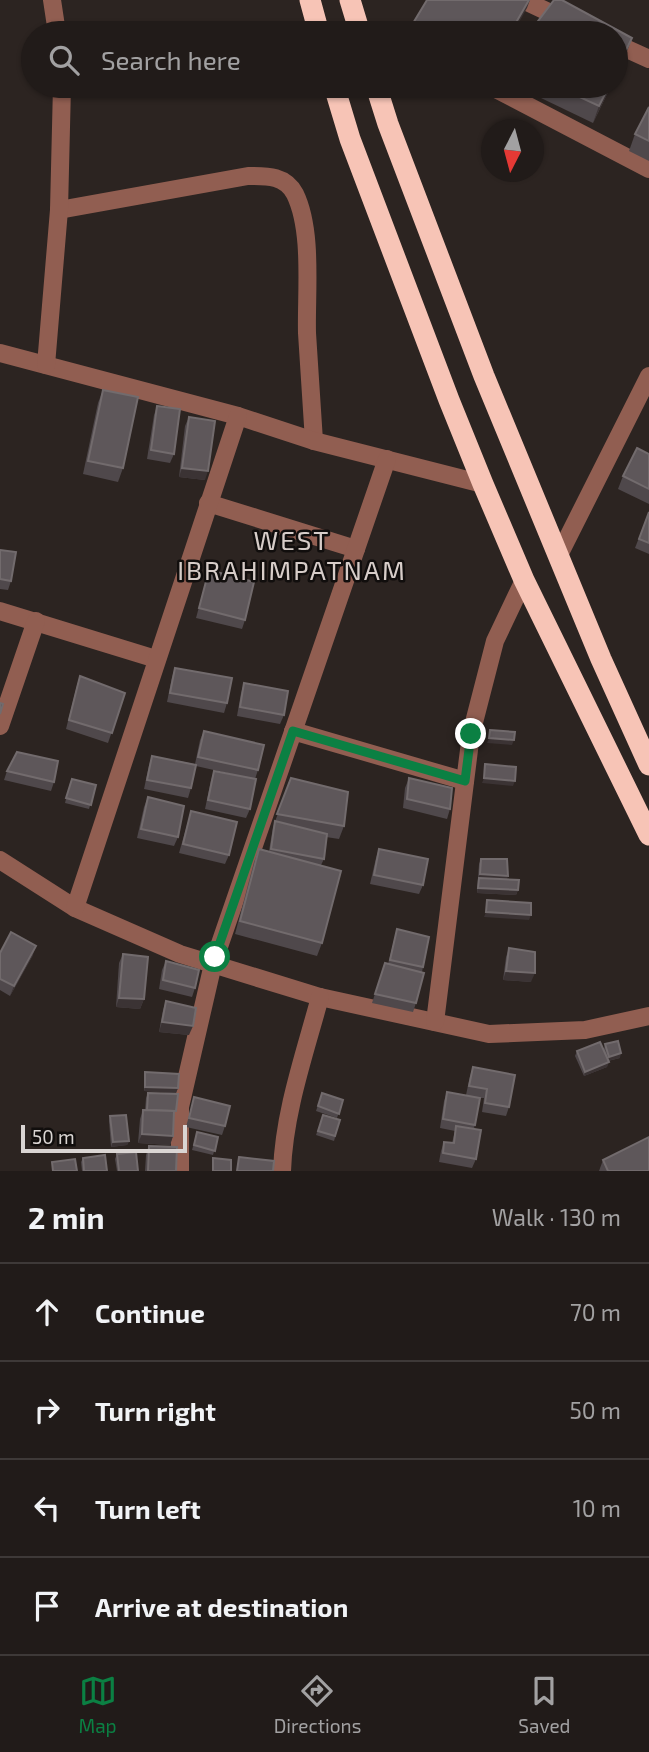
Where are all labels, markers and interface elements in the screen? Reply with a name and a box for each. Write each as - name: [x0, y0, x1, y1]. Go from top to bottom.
- search box: [21, 21, 628, 98]
- icon: search: [45, 41, 83, 79]
- text: Search here: [101, 44, 241, 75]
- north arrow: [481, 119, 544, 182]
- district label: WEST IBRAHIMPATNAM: [177, 524, 407, 585]
- route end: [455, 718, 486, 749]
- route start: [199, 941, 230, 972]
- scale bar: [21, 1122, 187, 1154]
- text: 50 m: [32, 1125, 75, 1148]
- text: 2 min: [28, 1199, 105, 1235]
- text: Walk · 130 m: [492, 1203, 621, 1231]
- icon: ahead: [28, 1293, 66, 1331]
- text: Continue: [95, 1297, 205, 1328]
- text: 70 m: [570, 1298, 621, 1326]
- icon: right: [28, 1391, 66, 1429]
- text: Turn right: [95, 1395, 216, 1426]
- text: 50 m: [570, 1396, 621, 1424]
- icon: left: [28, 1489, 66, 1527]
- text: Turn left: [95, 1493, 201, 1524]
- text: 10 m: [573, 1494, 621, 1522]
- icon: arrive: [28, 1587, 66, 1625]
- text: Arrive at destination: [95, 1591, 348, 1622]
- tab: Map: [79, 1672, 117, 1737]
- tab: Directions: [274, 1672, 361, 1737]
- tab: Saved: [518, 1672, 570, 1737]

